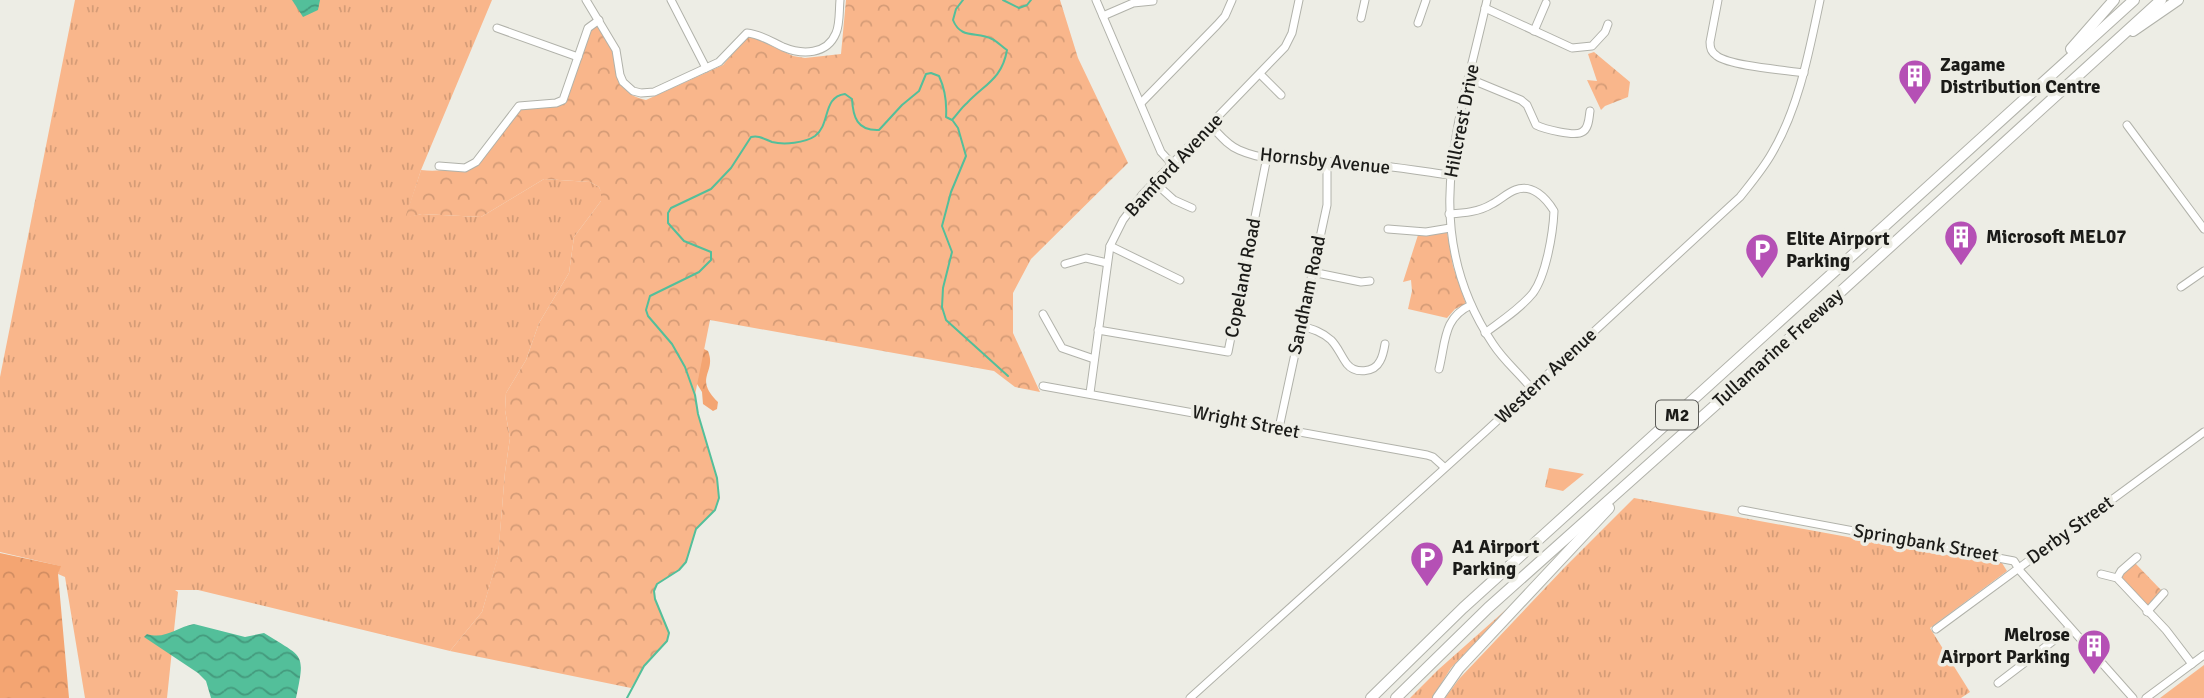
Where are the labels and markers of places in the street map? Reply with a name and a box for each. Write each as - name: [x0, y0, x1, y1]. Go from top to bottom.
- place label: Zagame Distribution Centre: [1940, 53, 2100, 99]
- building icon: Zagame Distribution Centre: [1896, 57, 1934, 106]
- building icon: Microsoft MEL07: [1942, 218, 1980, 267]
- place label: Microsoft MEL07: [1986, 225, 2126, 249]
- place label: Elite Airport Parking: [1786, 227, 1890, 273]
- parking icon: Elite Airport Parking: [1743, 231, 1781, 280]
- place label: A1 Airport Parking: [1452, 535, 1539, 581]
- parking icon: A1 Airport Parking: [1408, 539, 1446, 588]
- place label: Melrose Airport Parking: [1941, 623, 2070, 669]
- building icon: Melrose Airport Parking: [2075, 627, 2113, 676]

